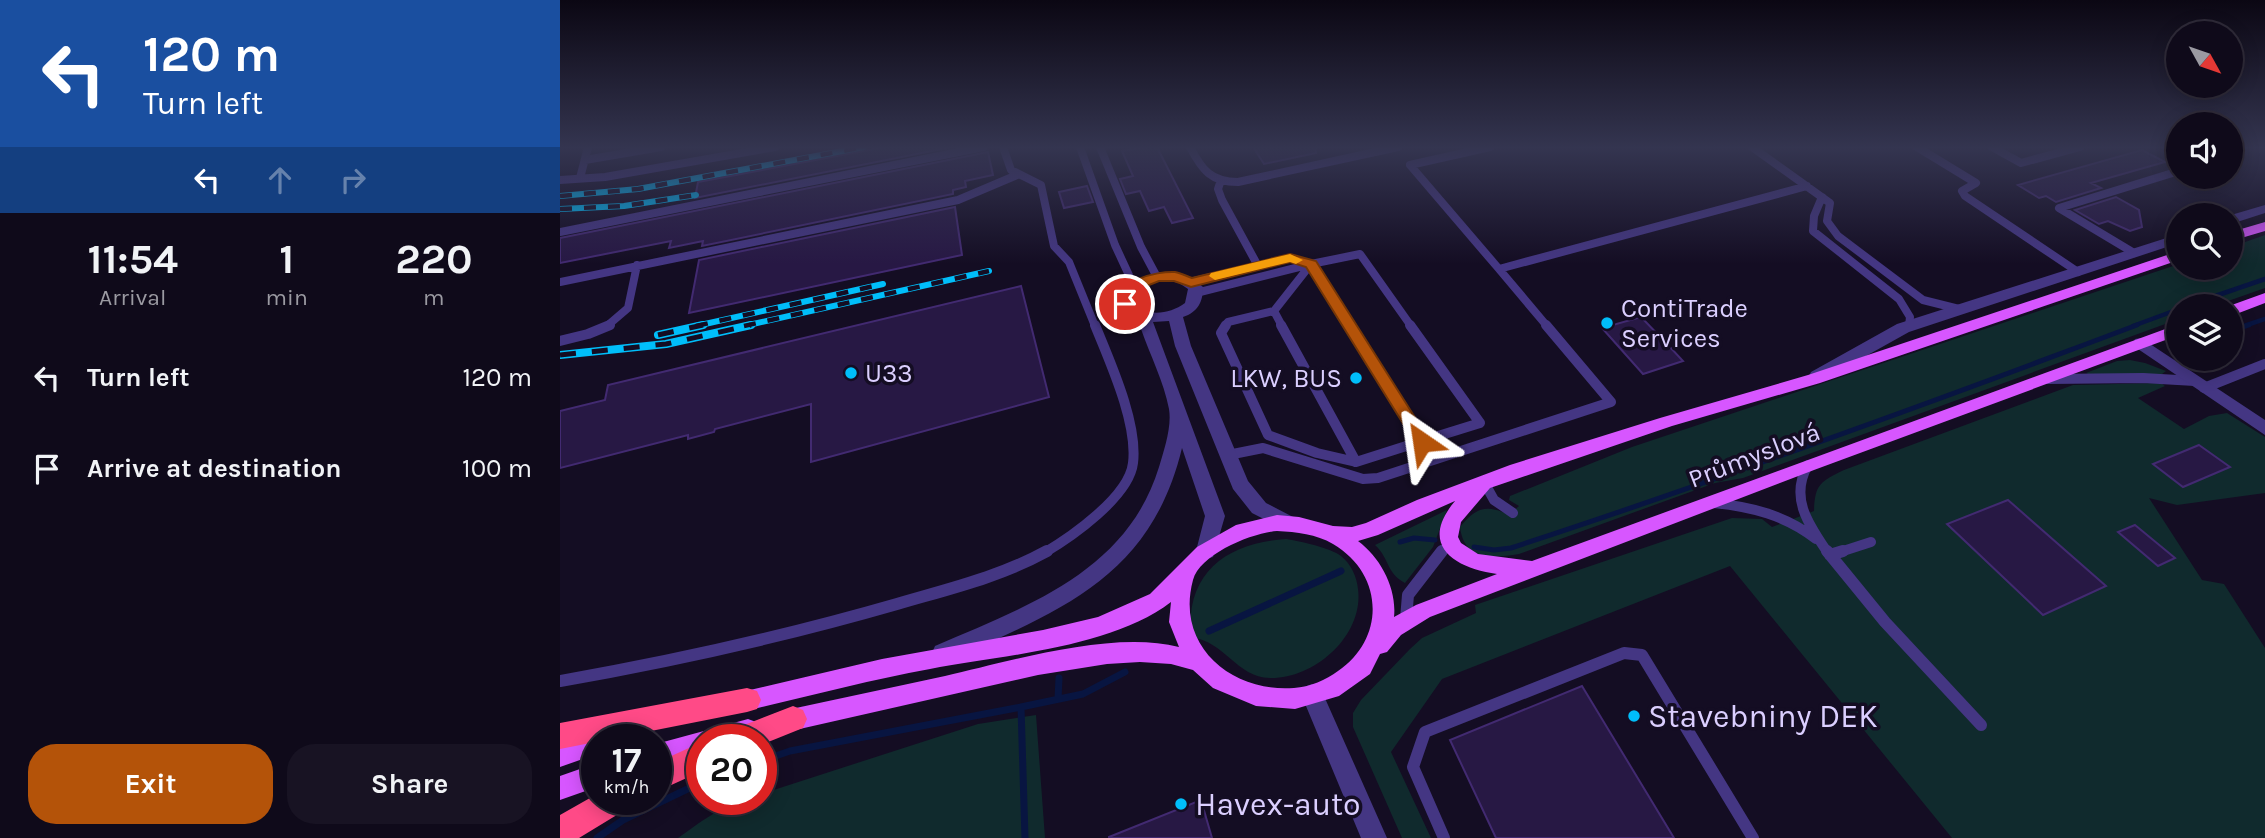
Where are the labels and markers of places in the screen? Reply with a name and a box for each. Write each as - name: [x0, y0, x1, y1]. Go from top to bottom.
- pin: [1095, 274, 1155, 334]
- place label: ContiTrade Services: [1621, 293, 1748, 354]
- marker: ContiTrade Services: [1599, 315, 1615, 331]
- place label: U33: [865, 358, 913, 389]
- place label: LKW, BUS: [1230, 363, 1342, 394]
- marker: U33: [843, 365, 859, 381]
- marker: LKW, BUS: [1348, 370, 1364, 386]
- place label: Stavebniny DEK: [1648, 698, 1878, 735]
- marker: Stavebniny DEK: [1626, 708, 1642, 724]
- place label: Havex-auto: [1195, 786, 1361, 823]
- marker: Havex-auto: [1173, 796, 1189, 812]

